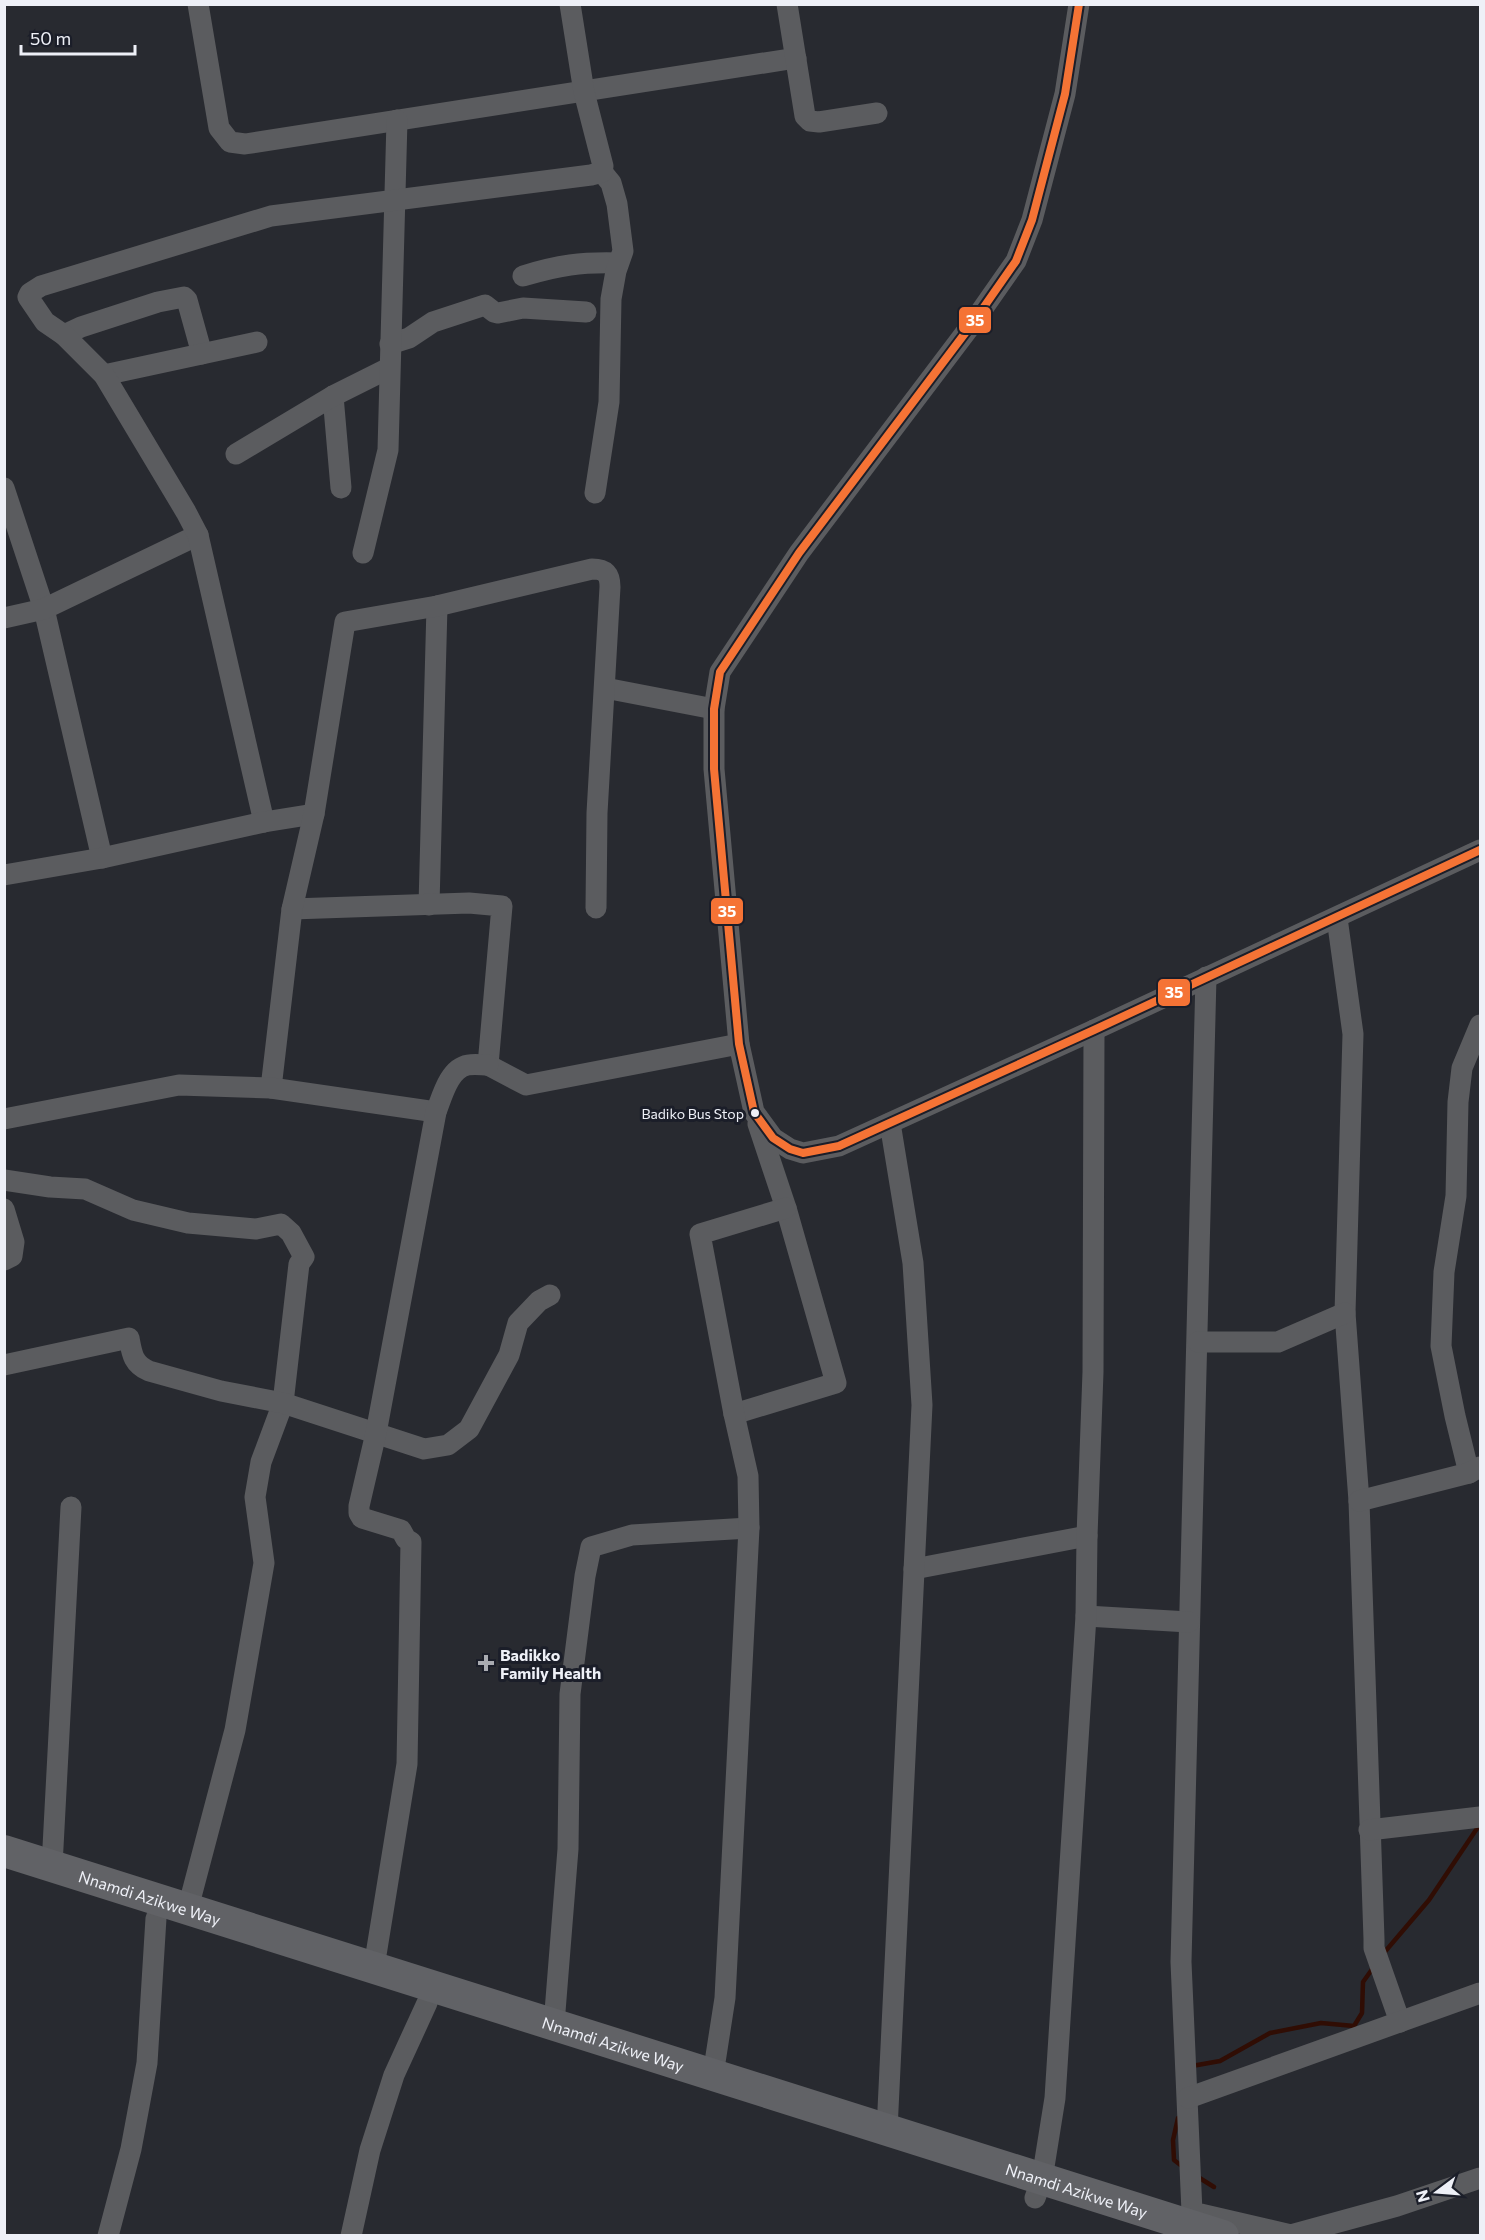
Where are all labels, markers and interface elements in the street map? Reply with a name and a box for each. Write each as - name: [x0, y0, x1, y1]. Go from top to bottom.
- scale bar: [21, 18, 135, 56]
- text: 50 m: [30, 27, 71, 49]
- line badge: 35: [958, 306, 992, 334]
- text: 35: [966, 310, 984, 329]
- line badge: 35: [710, 897, 744, 925]
- text: 35: [718, 901, 736, 920]
- line badge: 35: [1157, 978, 1191, 1007]
- text: 35: [1165, 982, 1183, 1001]
- place label: Badiko Bus Stop: [641, 1105, 744, 1122]
- marker: Badiko Bus Stop: [749, 1107, 761, 1119]
- place label: Badikko Family Health: [500, 1645, 601, 1682]
- marker: Badikko Family Health: [477, 1654, 495, 1672]
- street label: Nnamdi Azikwe Way: [77, 1866, 223, 1928]
- street label: Nnamdi Azikwe Way: [540, 2012, 687, 2075]
- street label: Nnamdi Azikwe Way: [1003, 2158, 1150, 2221]
- north arrow: [1407, 2162, 1467, 2222]
- text: N: [1411, 2188, 1433, 2205]

